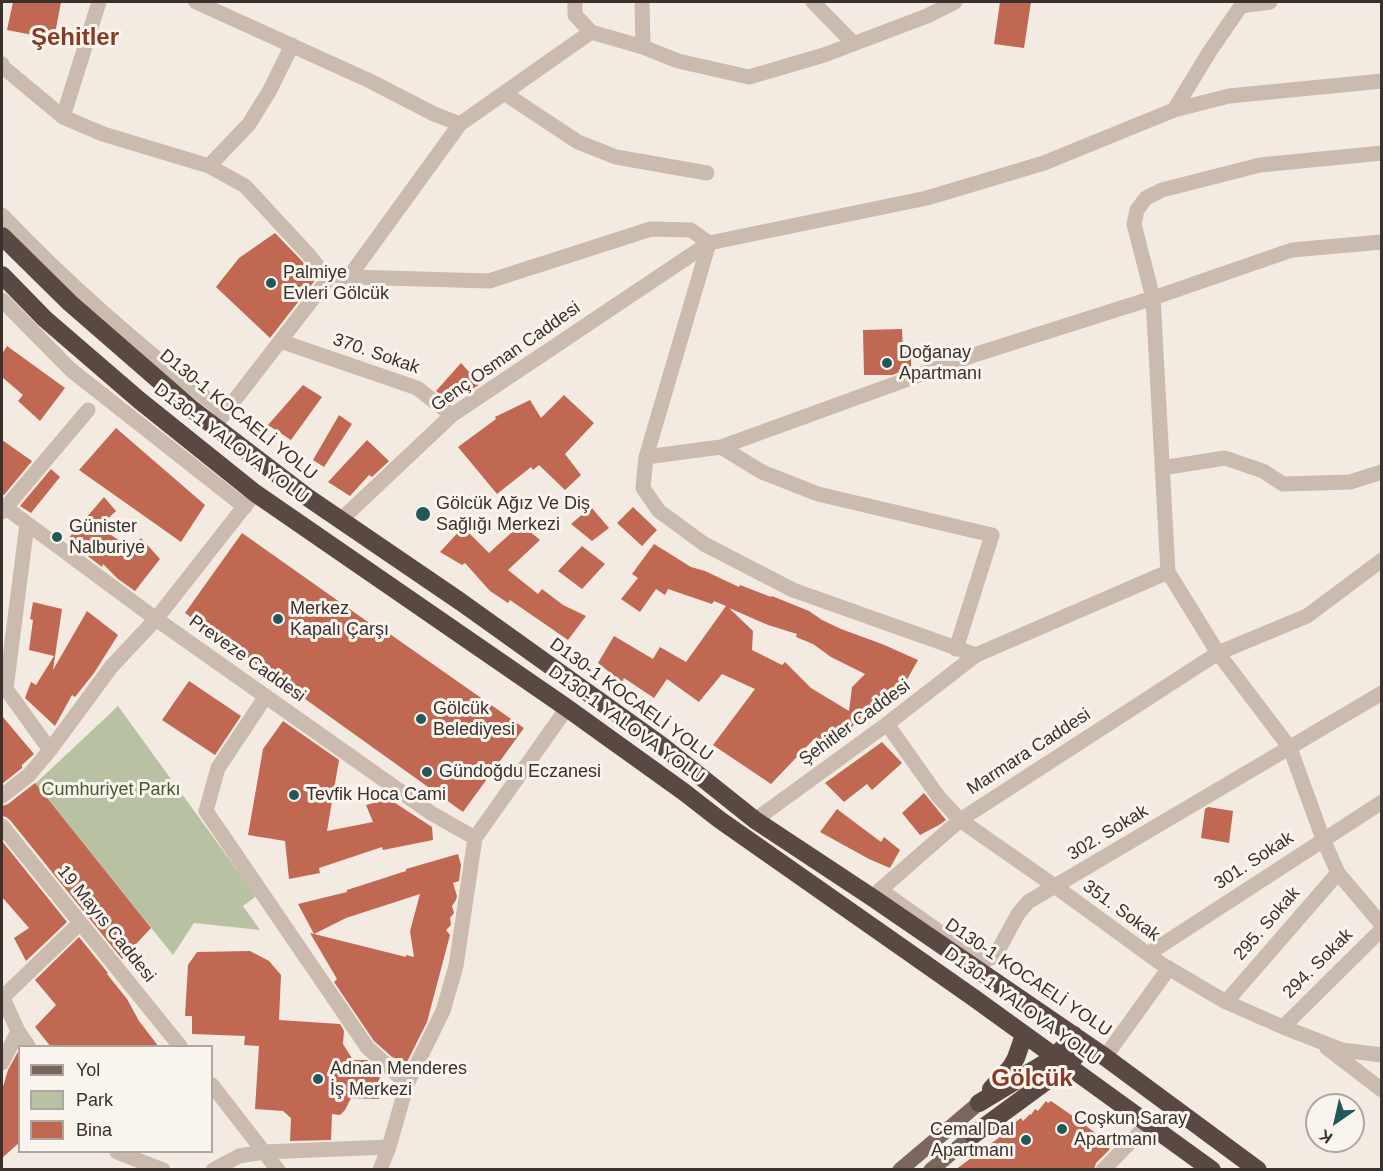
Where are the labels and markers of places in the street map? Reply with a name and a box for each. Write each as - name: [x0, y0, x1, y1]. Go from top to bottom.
- place label: Palmiye Evleri Gölcük: [283, 262, 389, 304]
- marker: Palmiye Evleri Gölcük: [264, 276, 278, 290]
- place label: Doğanay Apartmanı: [899, 342, 982, 385]
- marker: Doğanay Apartmanı: [880, 356, 894, 370]
- place label: Gölcük Ağız Ve Diş Sağlığı Merkezi: [436, 493, 590, 536]
- marker: Gölcük Ağız Ve Diş Sağlığı Merkezi: [414, 505, 432, 523]
- place label: Günister Nalburiye: [69, 516, 145, 558]
- marker: Günister Nalburiye: [50, 530, 64, 544]
- place label: Merkez Kapalı Çarşı: [290, 598, 389, 640]
- marker: Merkez Kapalı Çarşı: [271, 612, 285, 626]
- place label: Gölcük Belediyesi: [433, 698, 515, 740]
- marker: Gölcük Belediyesi: [414, 712, 428, 726]
- place label: Gündoğdu Eczanesi: [439, 761, 601, 783]
- marker: Gündoğdu Eczanesi: [420, 765, 434, 779]
- place label: Tevfik Hoca Cami: [306, 784, 446, 806]
- marker: Tevfik Hoca Cami: [287, 788, 301, 802]
- place label: Adnan Menderes İş Merkezi: [330, 1058, 467, 1100]
- marker: Adnan Menderes İş Merkezi: [311, 1072, 325, 1086]
- place label: Coşkun Saray Apartmanı: [1074, 1108, 1187, 1150]
- place label: Cemal Dal Apartmanı: [930, 1119, 1014, 1162]
- marker: Coşkun Saray Apartmanı: [1055, 1122, 1069, 1136]
- marker: Cemal Dal Apartmanı: [1019, 1133, 1033, 1147]

